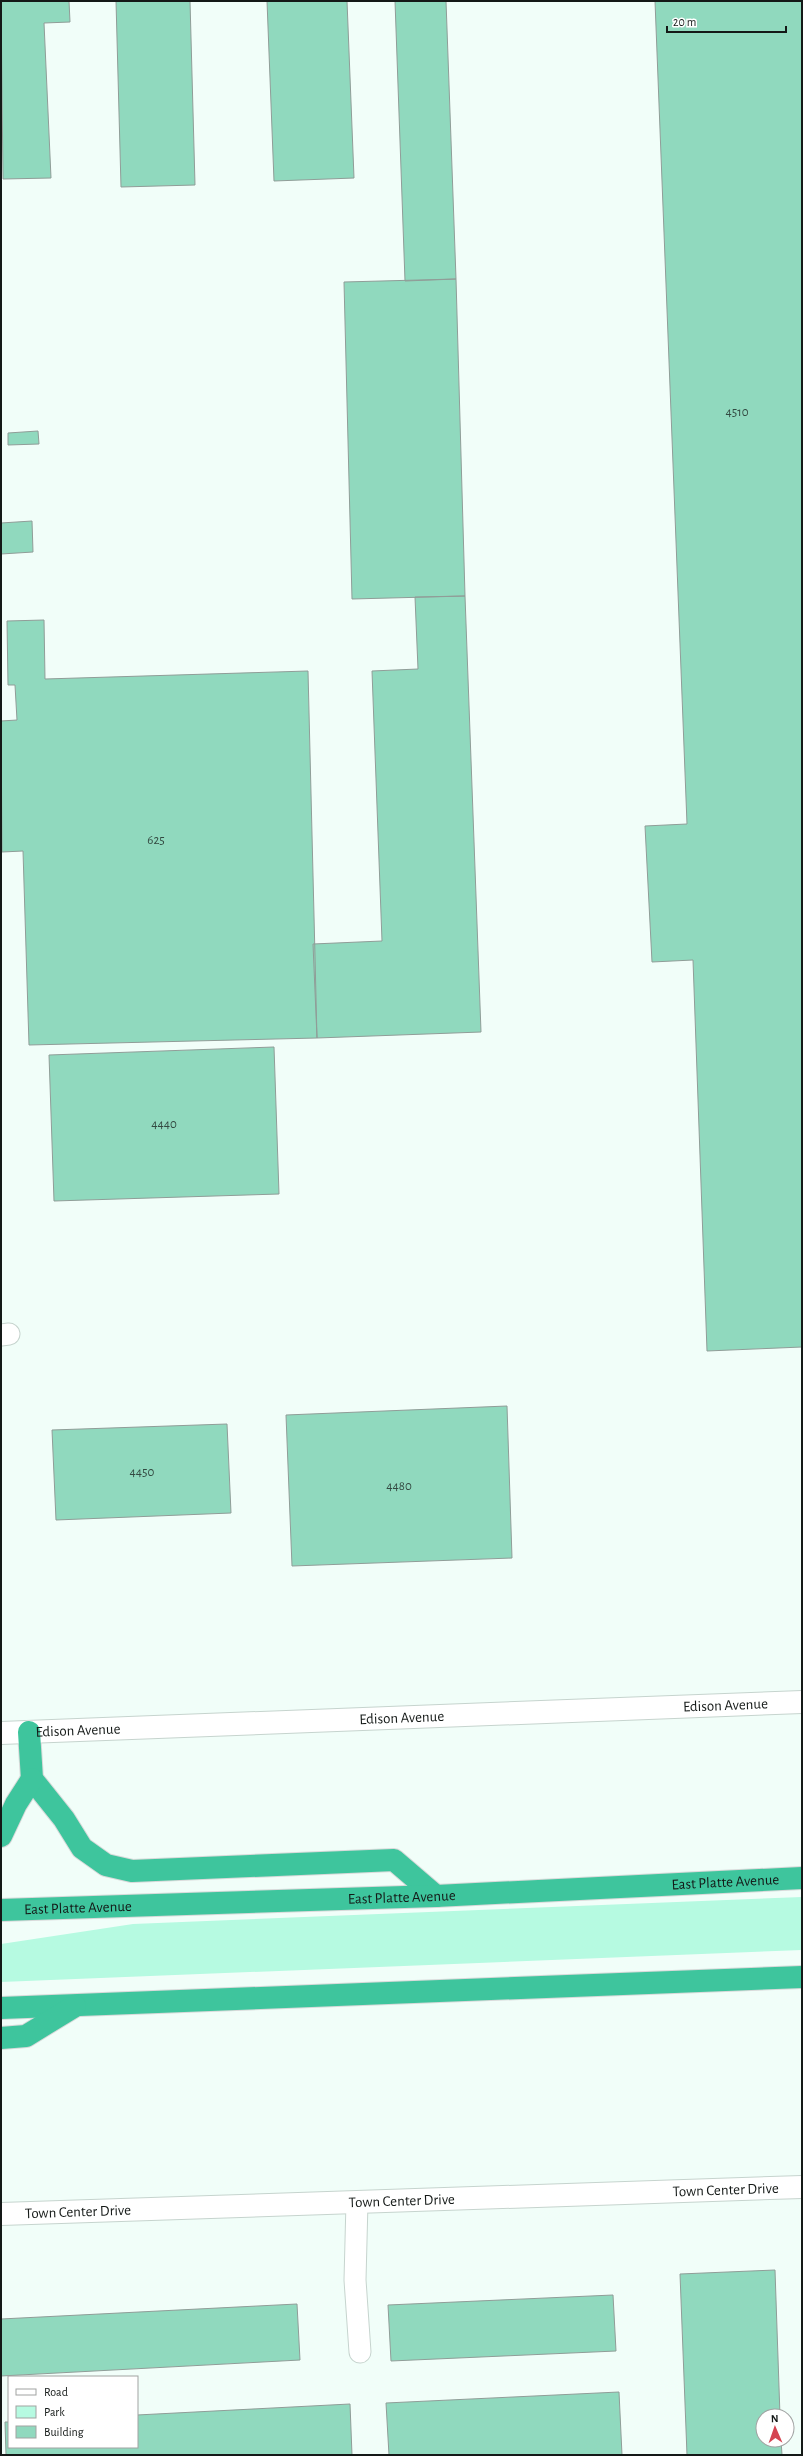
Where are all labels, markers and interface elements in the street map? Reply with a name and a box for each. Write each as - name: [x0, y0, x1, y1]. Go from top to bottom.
- scale bar: [667, 8, 786, 34]
- text: 20 m: [673, 16, 696, 28]
- house number: 4510: [725, 406, 749, 419]
- house number: 625: [147, 834, 165, 847]
- house number: 4440: [151, 1118, 177, 1131]
- house number: 4450: [130, 1466, 155, 1479]
- house number: 4480: [386, 1480, 412, 1493]
- street label: Edison Avenue: [683, 1696, 768, 1714]
- street label: Edison Avenue: [359, 1708, 445, 1727]
- street label: Edison Avenue: [35, 1721, 121, 1739]
- street label: East Platte Avenue: [671, 1872, 780, 1892]
- street label: East Platte Avenue: [348, 1888, 456, 1906]
- street label: East Platte Avenue: [24, 1898, 132, 1917]
- street label: Town Center Drive: [672, 2180, 779, 2199]
- street label: Town Center Drive: [348, 2191, 455, 2210]
- street label: Town Center Drive: [25, 2202, 131, 2221]
- legend: [8, 2376, 138, 2448]
- text: Road: [44, 2386, 68, 2398]
- text: Park: [44, 2406, 65, 2418]
- north arrow: [755, 2408, 795, 2448]
- text: N: [771, 2413, 779, 2424]
- text: Building: [44, 2426, 84, 2438]

